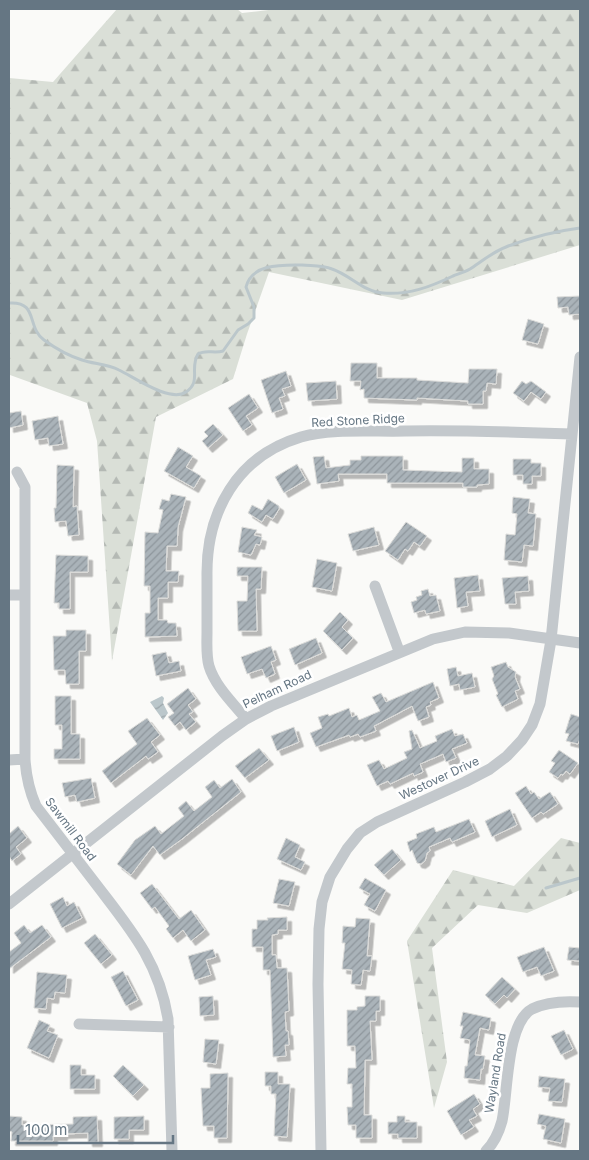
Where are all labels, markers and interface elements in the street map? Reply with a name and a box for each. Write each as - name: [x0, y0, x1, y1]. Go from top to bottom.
- street label: Red Stone Ridge: [311, 410, 405, 430]
- street label: Pelham Road: [240, 667, 314, 711]
- street label: Westover Drive: [397, 753, 481, 803]
- street label: Sawmill Road: [42, 794, 100, 864]
- street label: Wayland Road: [481, 1032, 509, 1114]
- scale bar: [18, 1112, 172, 1144]
- text: 100 m: [25, 1120, 67, 1139]

